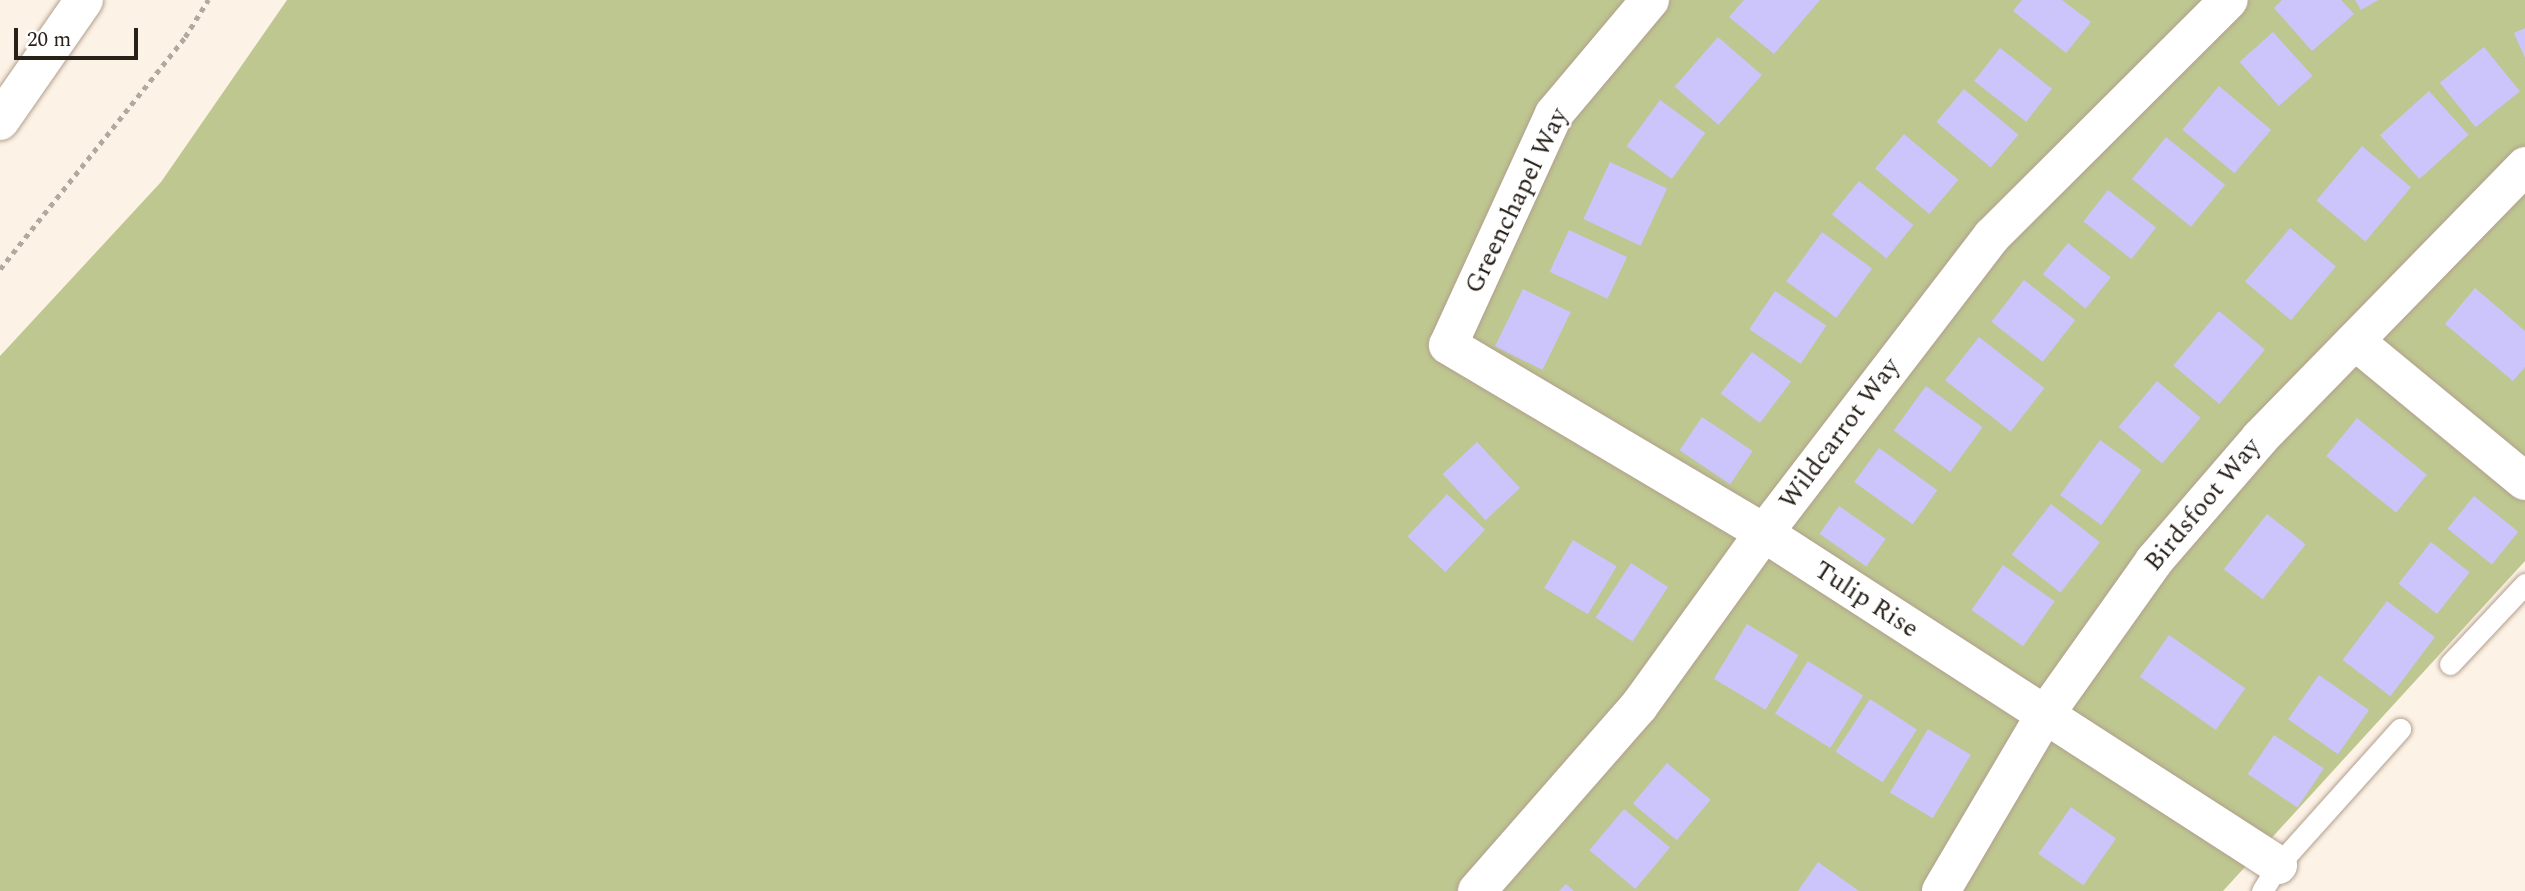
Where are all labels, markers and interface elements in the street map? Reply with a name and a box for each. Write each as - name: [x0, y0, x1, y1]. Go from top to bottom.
- scale bar: [18, 14, 142, 58]
- text: 20 m: [27, 24, 71, 56]
- street label: Greenchapel Way: [1459, 103, 1575, 299]
- street label: Wildcarrot Way: [1773, 352, 1907, 516]
- street label: Birdsfoot Way: [2138, 432, 2268, 578]
- street label: Tulip Rise: [1808, 555, 1924, 645]

